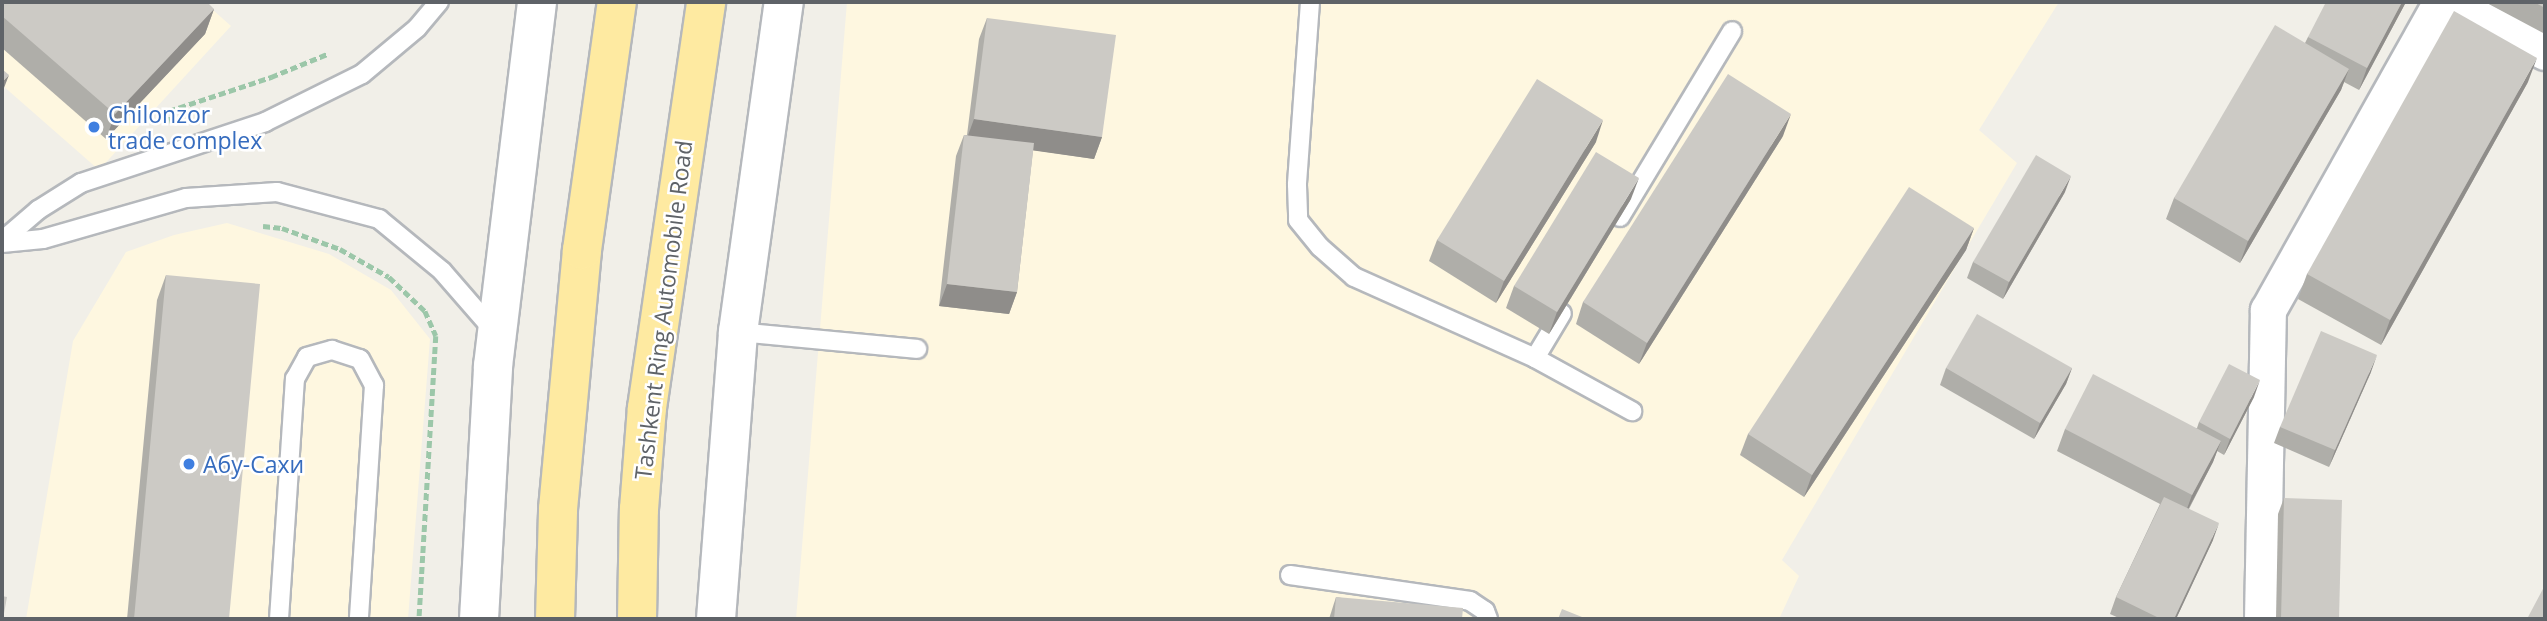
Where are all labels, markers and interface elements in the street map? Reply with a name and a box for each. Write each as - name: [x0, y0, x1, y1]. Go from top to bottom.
- place label: Chilonzor trade complex: [108, 100, 262, 154]
- marker: Chilonzor trade complex: [86, 119, 102, 135]
- street label: Tashkent Ring Automobile Road: [628, 139, 698, 481]
- place label: Абу-Сахи: [203, 450, 304, 478]
- marker: Абу-Сахи: [181, 456, 197, 472]

